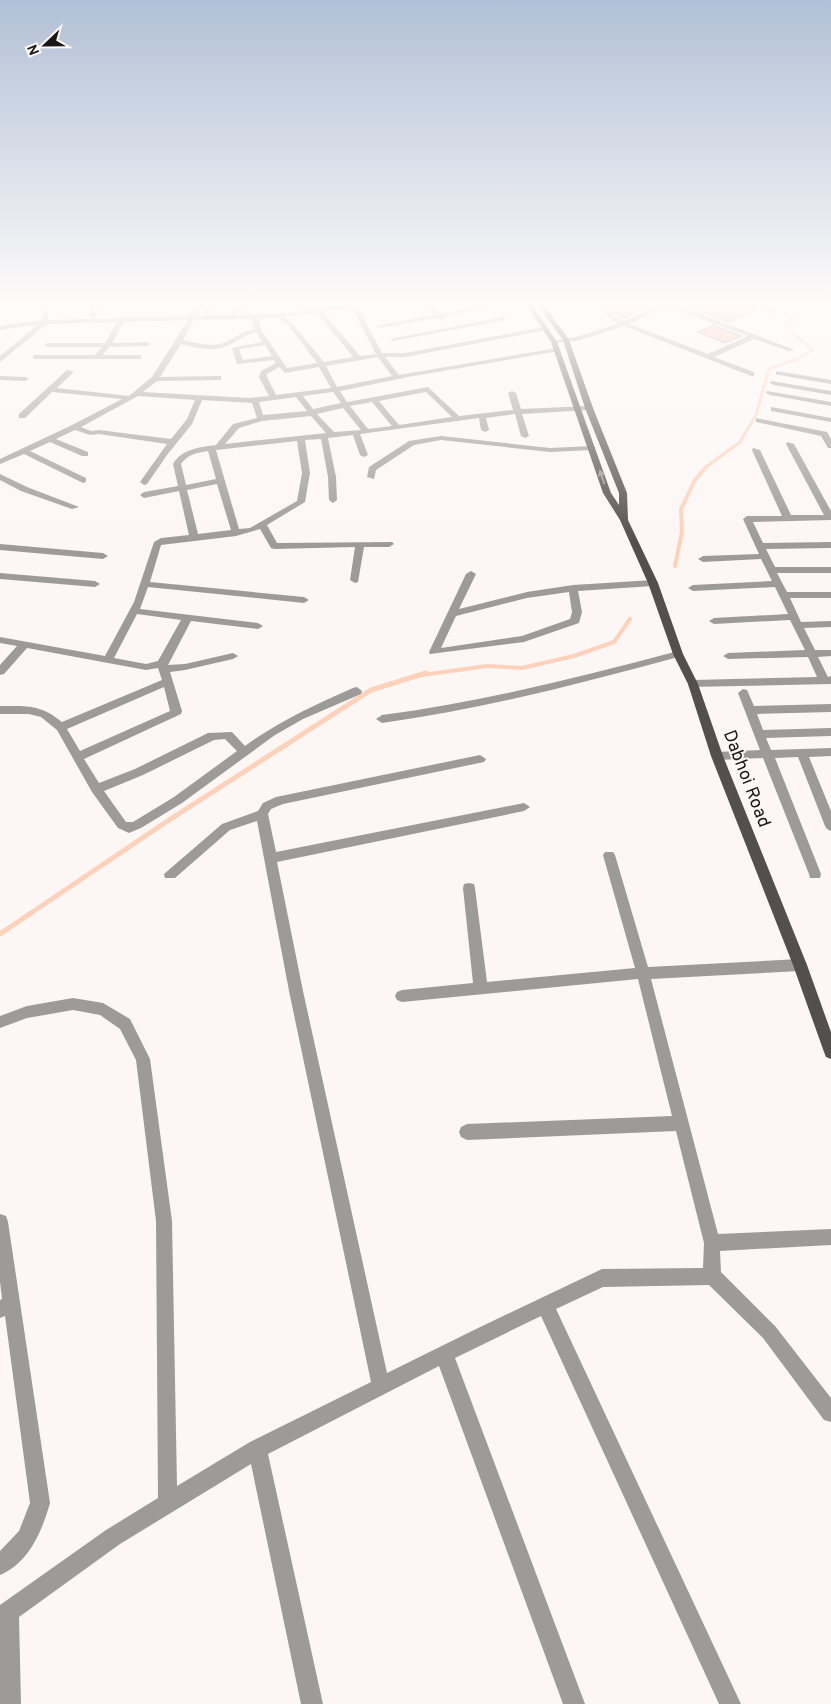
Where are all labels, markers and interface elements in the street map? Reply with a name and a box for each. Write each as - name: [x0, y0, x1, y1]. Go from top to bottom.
- north arrow: [20, 20, 70, 70]
- text: N: [25, 41, 44, 57]
- one-way arrow: [597, 469, 605, 484]
- street label: Dabhoi Road: [717, 727, 775, 831]

